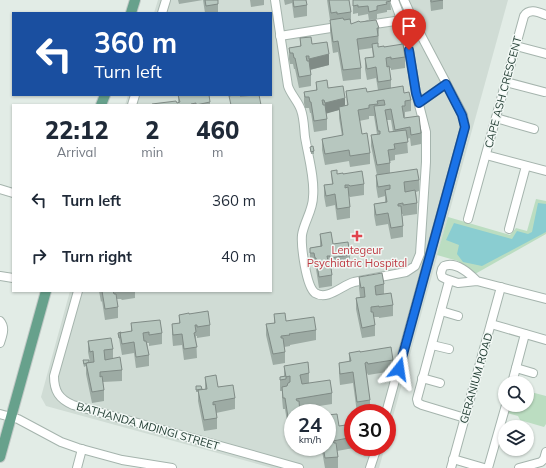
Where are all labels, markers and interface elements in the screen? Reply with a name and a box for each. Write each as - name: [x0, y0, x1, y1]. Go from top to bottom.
- pin: [392, 9, 426, 50]
- icon: arrive: [398, 15, 420, 37]
- text: 360 m: [94, 25, 177, 60]
- icon: left: [28, 28, 80, 80]
- street label: CAPE ASH CRESCENT: [481, 34, 525, 149]
- text: Turn left: [94, 60, 162, 83]
- text: 22:12: [45, 115, 109, 145]
- text: 2: [145, 115, 160, 145]
- text: 460: [196, 115, 239, 145]
- text: Arrival: [57, 144, 97, 160]
- text: min: [141, 144, 163, 160]
- text: m: [212, 144, 223, 160]
- icon: left: [28, 189, 50, 211]
- text: Turn left: [62, 191, 121, 210]
- text: 360 m: [212, 191, 256, 210]
- marker: Lentegeur Psychiatric Hospital: [351, 230, 363, 242]
- place label: Lentegeur Psychiatric Hospital: [307, 243, 407, 270]
- icon: right: [28, 245, 50, 267]
- text: Turn right: [62, 247, 132, 266]
- text: 40 m: [221, 247, 256, 266]
- street label: GERANIUM ROAD: [456, 331, 496, 425]
- position arrow: [378, 348, 420, 390]
- map controls: [498, 376, 534, 456]
- button: search: [498, 376, 534, 412]
- street label: BATHANDA MDINGI STREET: [75, 399, 221, 453]
- speed limit sign: 30: [344, 404, 396, 456]
- text: 24: [298, 412, 322, 437]
- button: layers: [498, 420, 534, 456]
- text: km/h: [299, 433, 321, 446]

